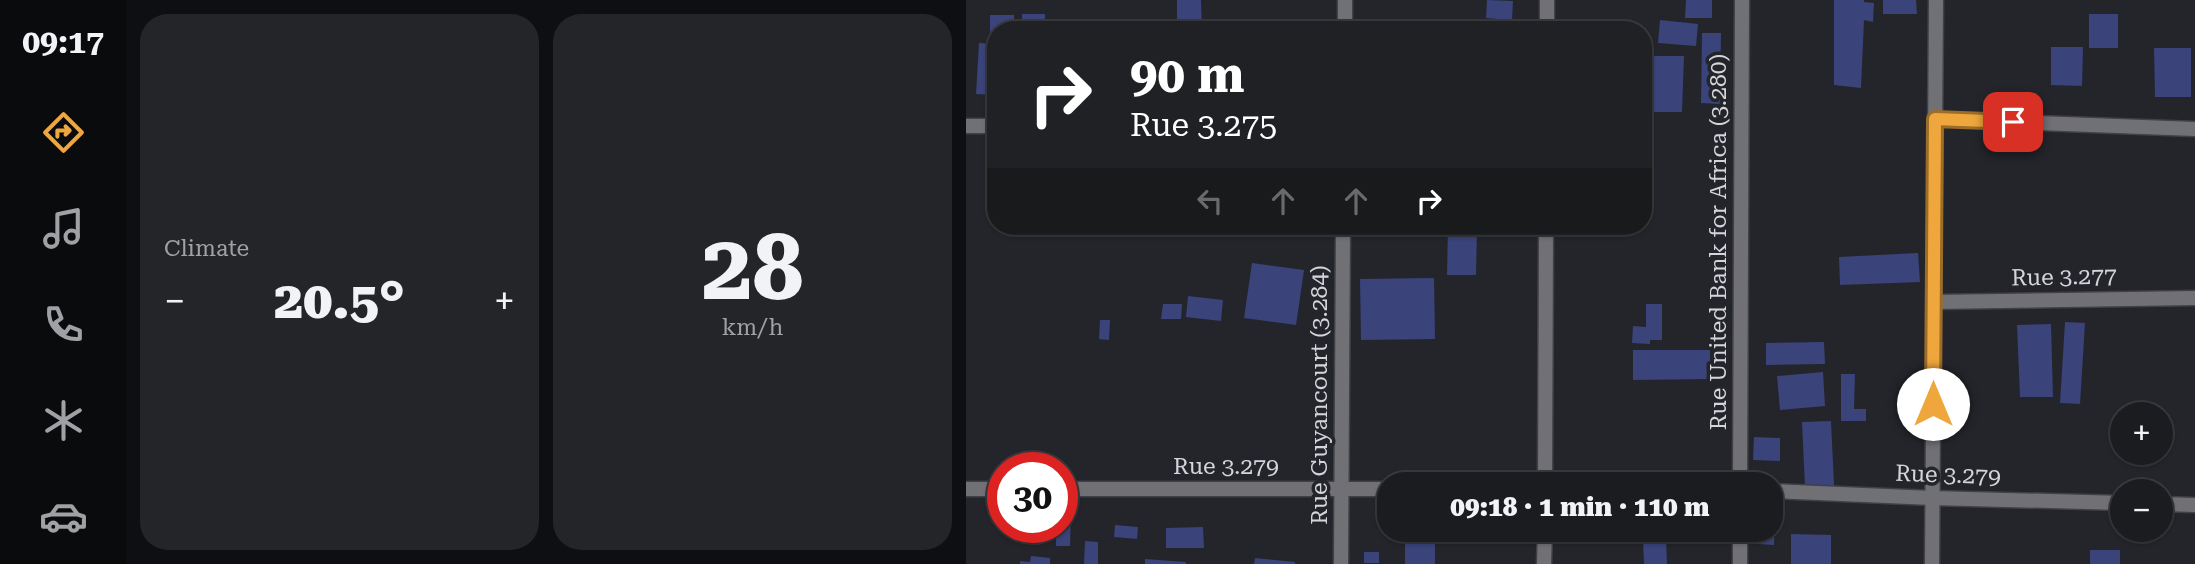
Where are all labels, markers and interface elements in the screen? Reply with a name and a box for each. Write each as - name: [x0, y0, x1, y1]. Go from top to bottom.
- text: 09:17: [22, 23, 104, 61]
- text: 90 m: [1130, 47, 1245, 104]
- icon: right: [1015, 49, 1106, 140]
- street label: Rue United Bank for Africa (3.280): [1705, 54, 1732, 430]
- pin: [1983, 92, 2043, 152]
- icon: arrive: [1994, 103, 2032, 141]
- text: Rue 3.275: [1130, 106, 1277, 144]
- icon: directions: [39, 108, 88, 157]
- icon: left: [1191, 182, 1229, 220]
- icon: ahead: [1264, 182, 1302, 220]
- icon: ahead: [1337, 182, 1375, 220]
- icon: right: [1410, 182, 1448, 220]
- icon: music: [39, 204, 88, 253]
- text: 28: [702, 215, 803, 321]
- text: Climate: [164, 235, 249, 262]
- street label: Rue 3.277: [2011, 263, 2117, 291]
- street label: Rue Guyancourt (3.284): [1306, 265, 1333, 525]
- text: 20.5°: [274, 270, 405, 331]
- text: −: [164, 279, 185, 323]
- text: +: [494, 279, 515, 323]
- icon: phone: [39, 300, 88, 349]
- text: km/h: [722, 314, 783, 341]
- position arrow: [1896, 367, 1970, 441]
- icon: climate: [39, 396, 88, 445]
- map controls: [2110, 402, 2173, 542]
- button: +: [2110, 402, 2173, 465]
- speed limit sign: 30: [987, 452, 1078, 543]
- street label: Rue 3.279: [1173, 453, 1279, 480]
- street label: Rue 3.279: [1895, 460, 2001, 490]
- button: −: [2110, 479, 2173, 542]
- icon: car: [39, 492, 88, 541]
- text: 09:18 · 1 min · 110 m: [1450, 492, 1710, 522]

